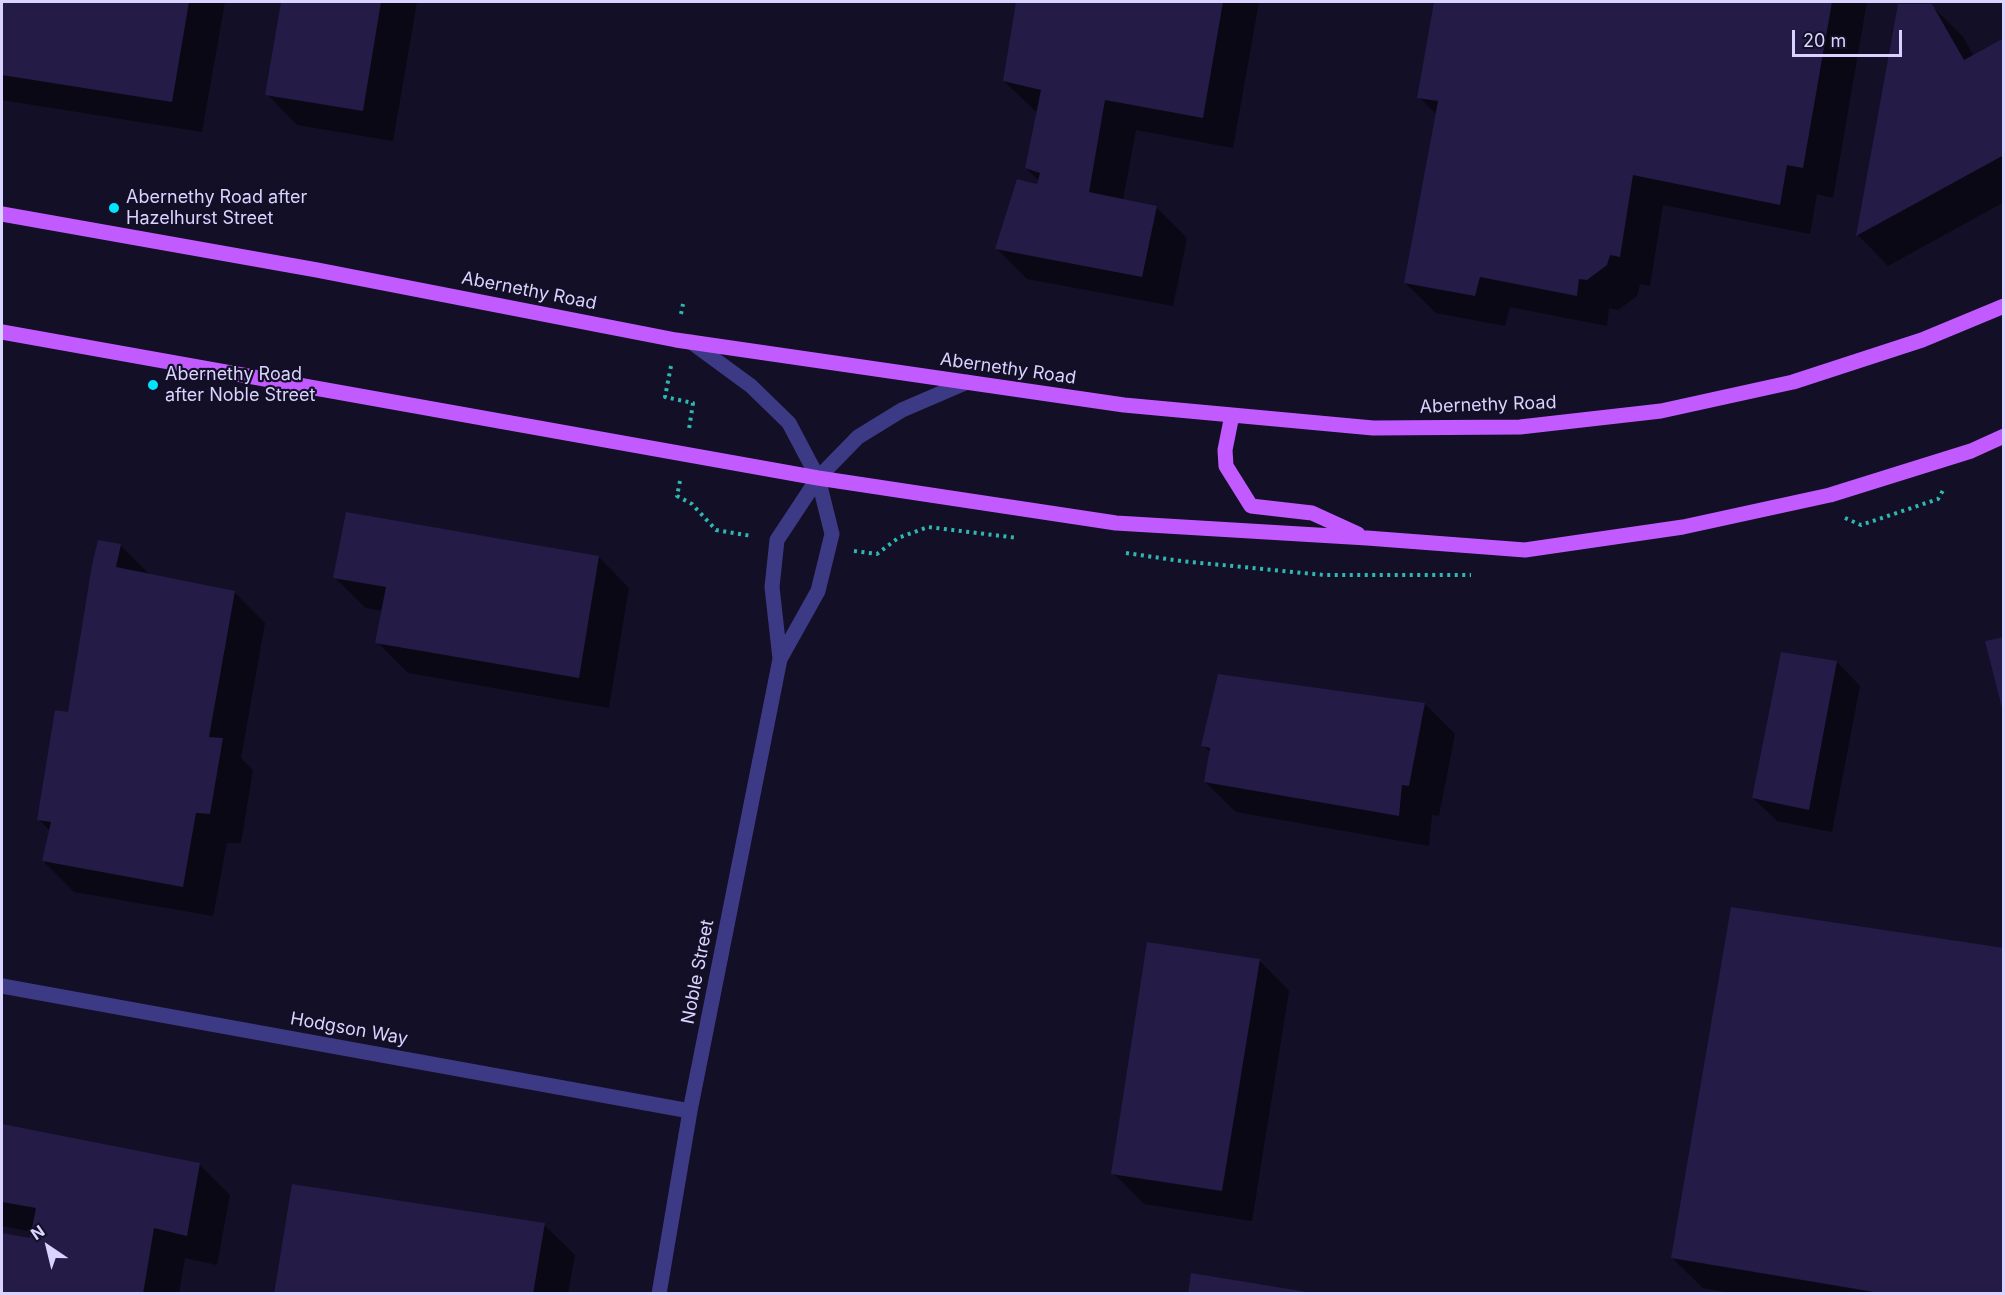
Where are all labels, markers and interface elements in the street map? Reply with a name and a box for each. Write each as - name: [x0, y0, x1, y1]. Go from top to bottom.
- scale bar: [1795, 18, 1904, 56]
- text: 20 m: [1803, 30, 1846, 51]
- place label: Abernethy Road after Hazelhurst Street: [126, 187, 307, 230]
- marker: Abernethy Road after Hazelhurst Street: [107, 201, 121, 215]
- street label: Abernethy Road: [460, 267, 598, 315]
- street label: Abernethy Road: [939, 349, 1077, 389]
- place label: Abernethy Road after Noble Street: [165, 364, 315, 406]
- marker: Abernethy Road after Noble Street: [146, 378, 160, 392]
- street label: Abernethy Road: [1419, 392, 1557, 418]
- street label: Noble Street: [677, 918, 719, 1026]
- street label: Hodgson Way: [289, 1008, 409, 1050]
- north arrow: [18, 1217, 78, 1277]
- text: N: [27, 1221, 48, 1244]

